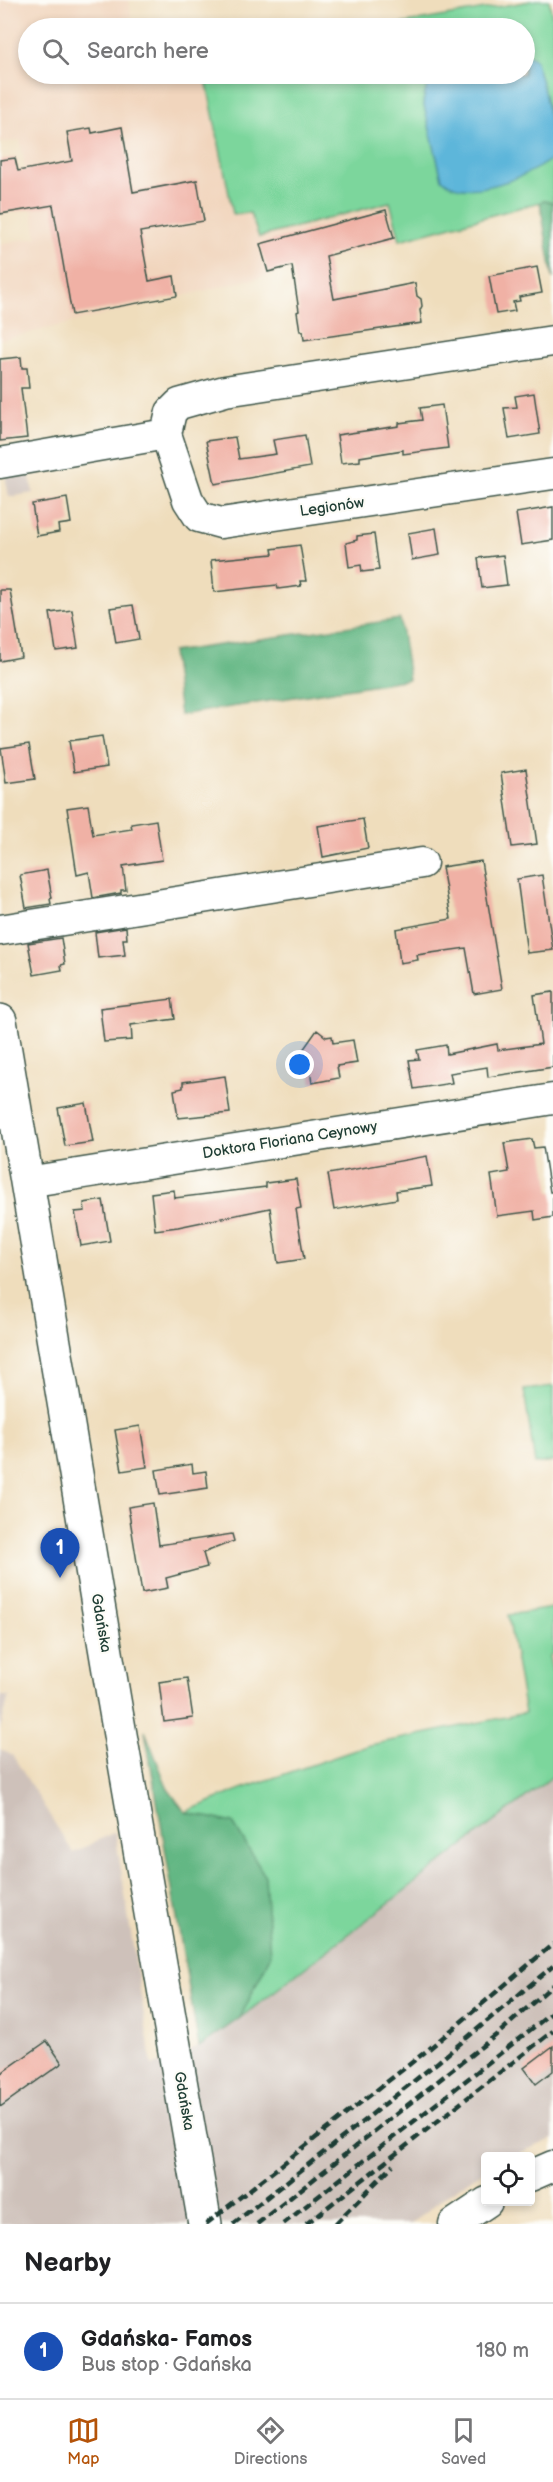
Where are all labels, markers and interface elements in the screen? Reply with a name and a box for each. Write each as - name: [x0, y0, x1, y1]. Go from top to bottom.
- search box: [18, 18, 535, 84]
- icon: search: [39, 35, 72, 68]
- text: Search here: [87, 38, 209, 65]
- street label: Legionów: [299, 493, 365, 521]
- your location: [285, 1050, 314, 1079]
- street label: Doktora Floriana Ceynowy: [201, 1117, 379, 1163]
- pin: 1: [40, 1528, 80, 1578]
- street label: Gdańska: [86, 1592, 116, 1654]
- street label: Gdańska: [169, 2070, 199, 2132]
- map controls: [481, 2152, 535, 2206]
- button: locate: [481, 2152, 535, 2206]
- text: Nearby: [24, 2248, 111, 2279]
- text: Gdańska- Famos: [81, 2326, 252, 2353]
- text: 1: [39, 2339, 48, 2363]
- text: 180 m: [476, 2339, 529, 2363]
- text: Bus stop · Gdańska: [81, 2353, 252, 2377]
- tab: Map: [67, 2414, 100, 2469]
- tab: Directions: [234, 2414, 307, 2469]
- tab: Saved: [441, 2414, 486, 2469]

